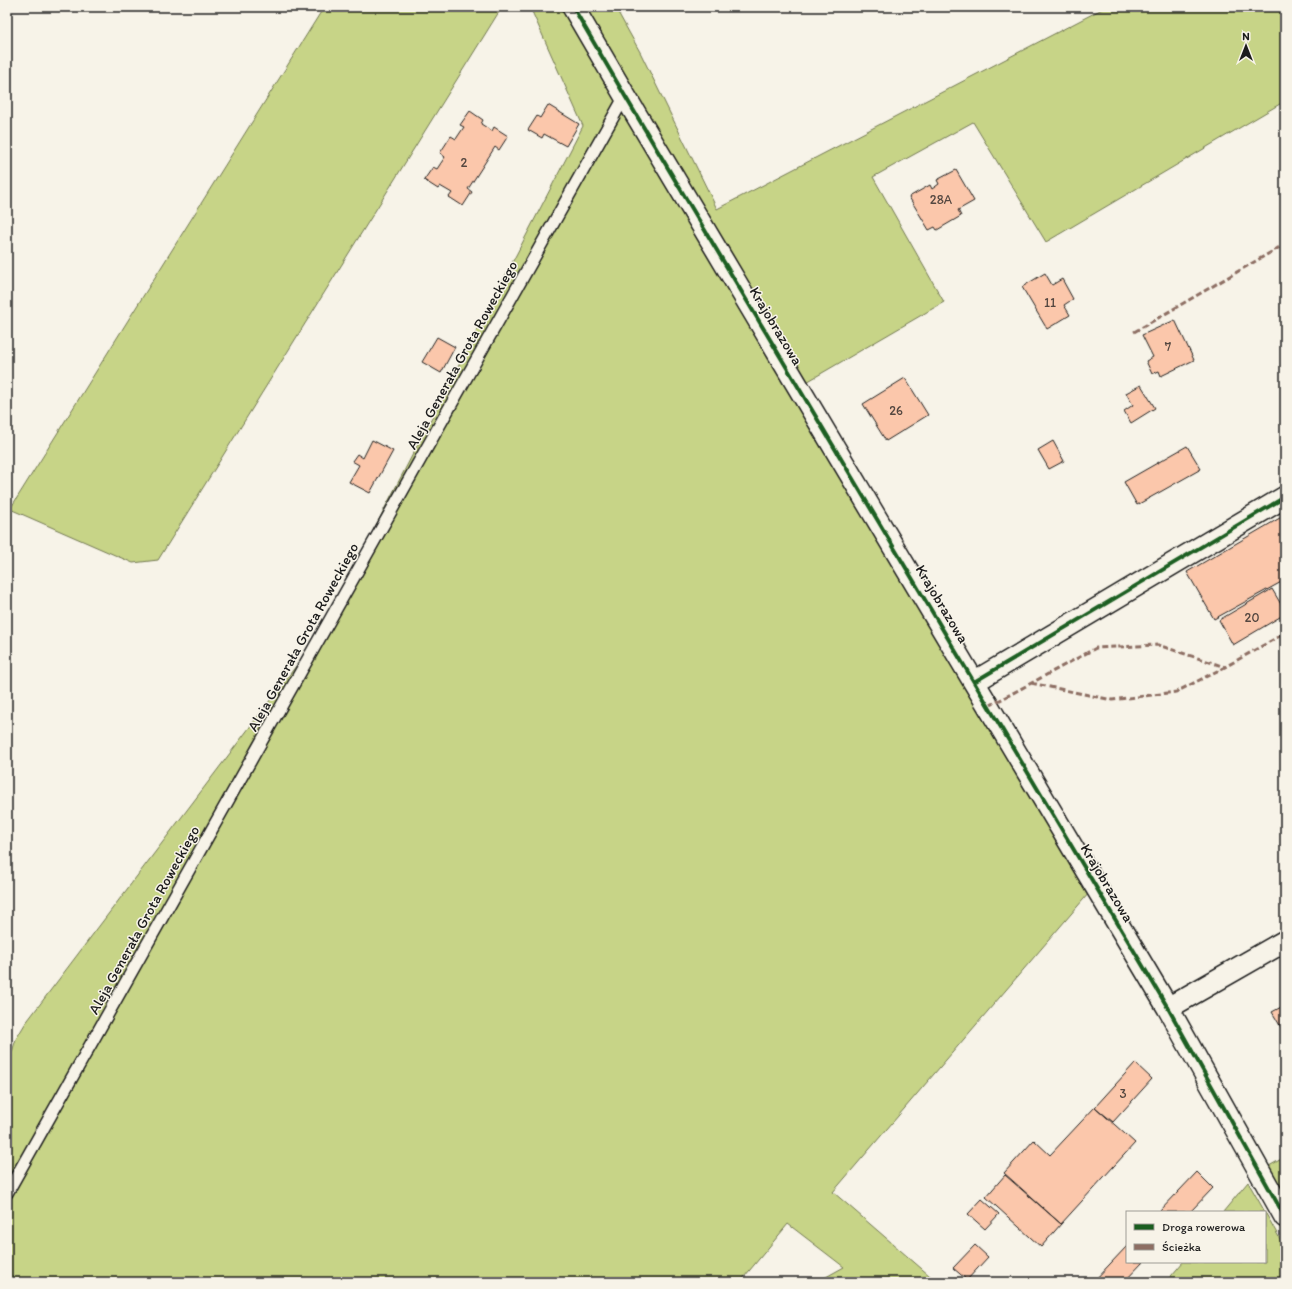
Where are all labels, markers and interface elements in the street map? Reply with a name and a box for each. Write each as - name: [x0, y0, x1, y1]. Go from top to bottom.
- north arrow: [1226, 26, 1266, 66]
- text: N: [1242, 30, 1250, 43]
- house number: 2: [461, 155, 468, 170]
- house number: 28A: [930, 192, 953, 207]
- street label: Aleja Generała Grota Roweckiego: [403, 258, 521, 452]
- street label: Krajobrazowa: [746, 284, 807, 369]
- house number: 11: [1044, 295, 1056, 310]
- house number: 7: [1165, 339, 1172, 354]
- house number: 26: [889, 403, 903, 418]
- street label: Aleja Generała Grota Roweckiego: [244, 540, 362, 734]
- street label: Krajobrazowa: [912, 562, 973, 647]
- house number: 20: [1245, 610, 1259, 625]
- street label: Aleja Generała Grota Roweckiego: [85, 823, 203, 1017]
- street label: Krajobrazowa: [1077, 841, 1138, 926]
- house number: 3: [1119, 1086, 1127, 1101]
- legend: [1126, 1211, 1266, 1263]
- text: Droga rowerowa: [1162, 1220, 1246, 1234]
- text: Ścieżka: [1162, 1240, 1202, 1254]

